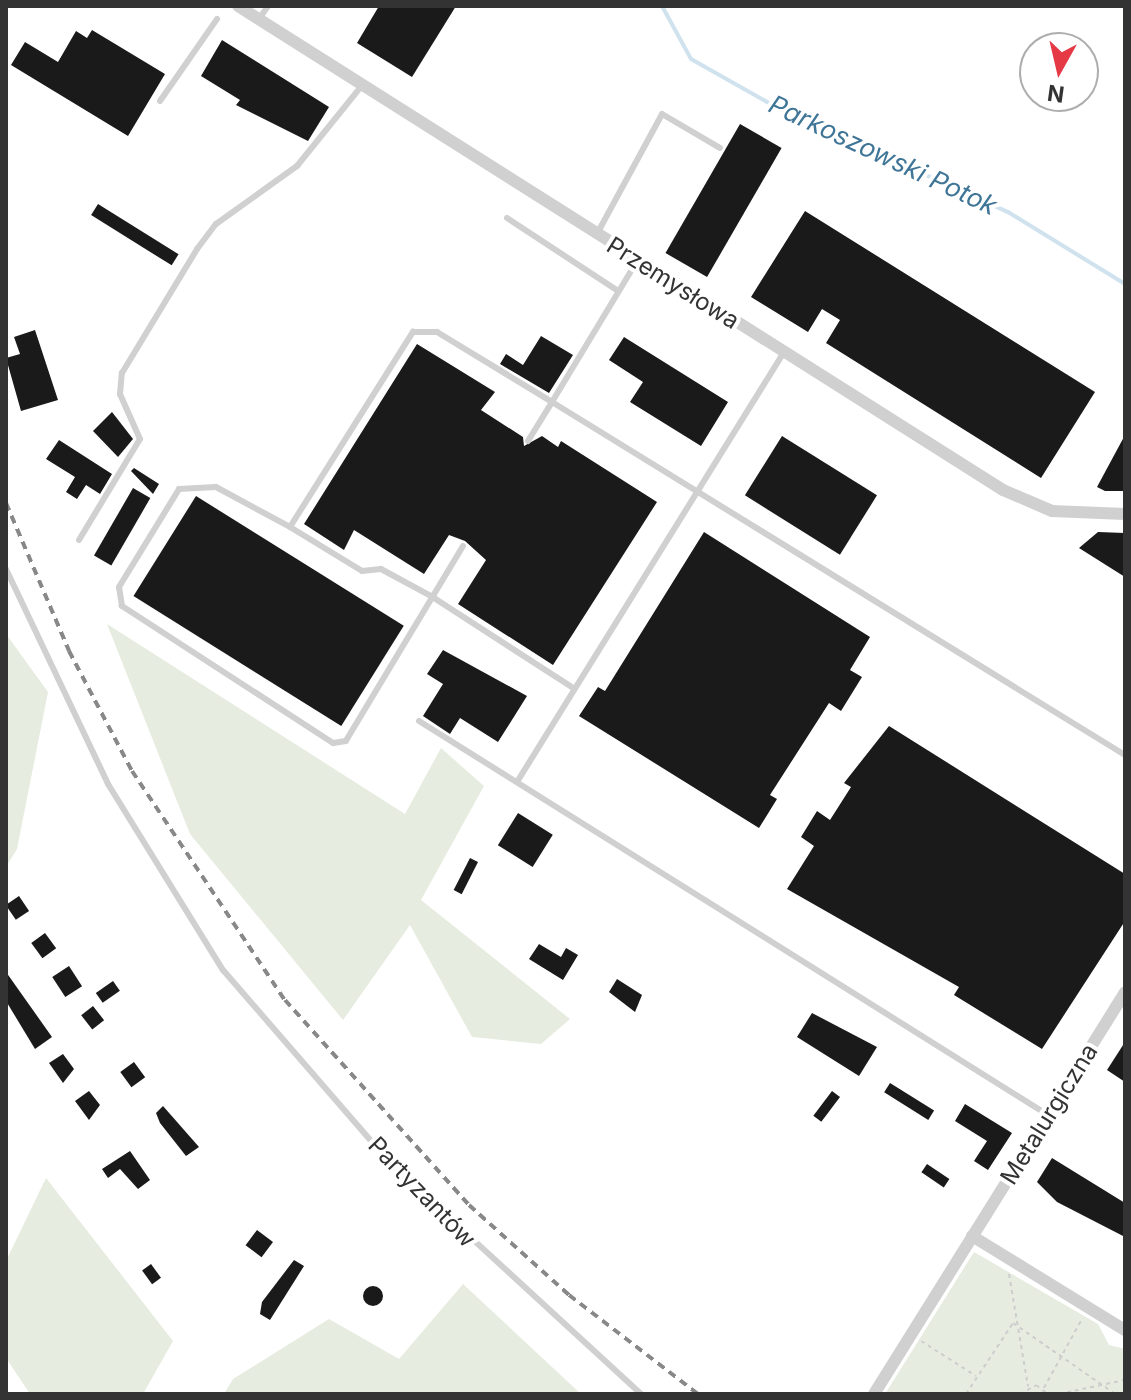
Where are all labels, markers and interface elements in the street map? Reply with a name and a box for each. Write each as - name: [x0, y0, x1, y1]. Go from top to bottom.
- north arrow: [1019, 32, 1099, 112]
- text: N: [1046, 80, 1066, 108]
- water label: Parkoszowski Potok: [764, 88, 1002, 222]
- street label: Przemysłowa: [601, 231, 745, 335]
- street label: Metalurgiczna: [994, 1038, 1104, 1190]
- street label: Partyzantów: [362, 1131, 482, 1253]

